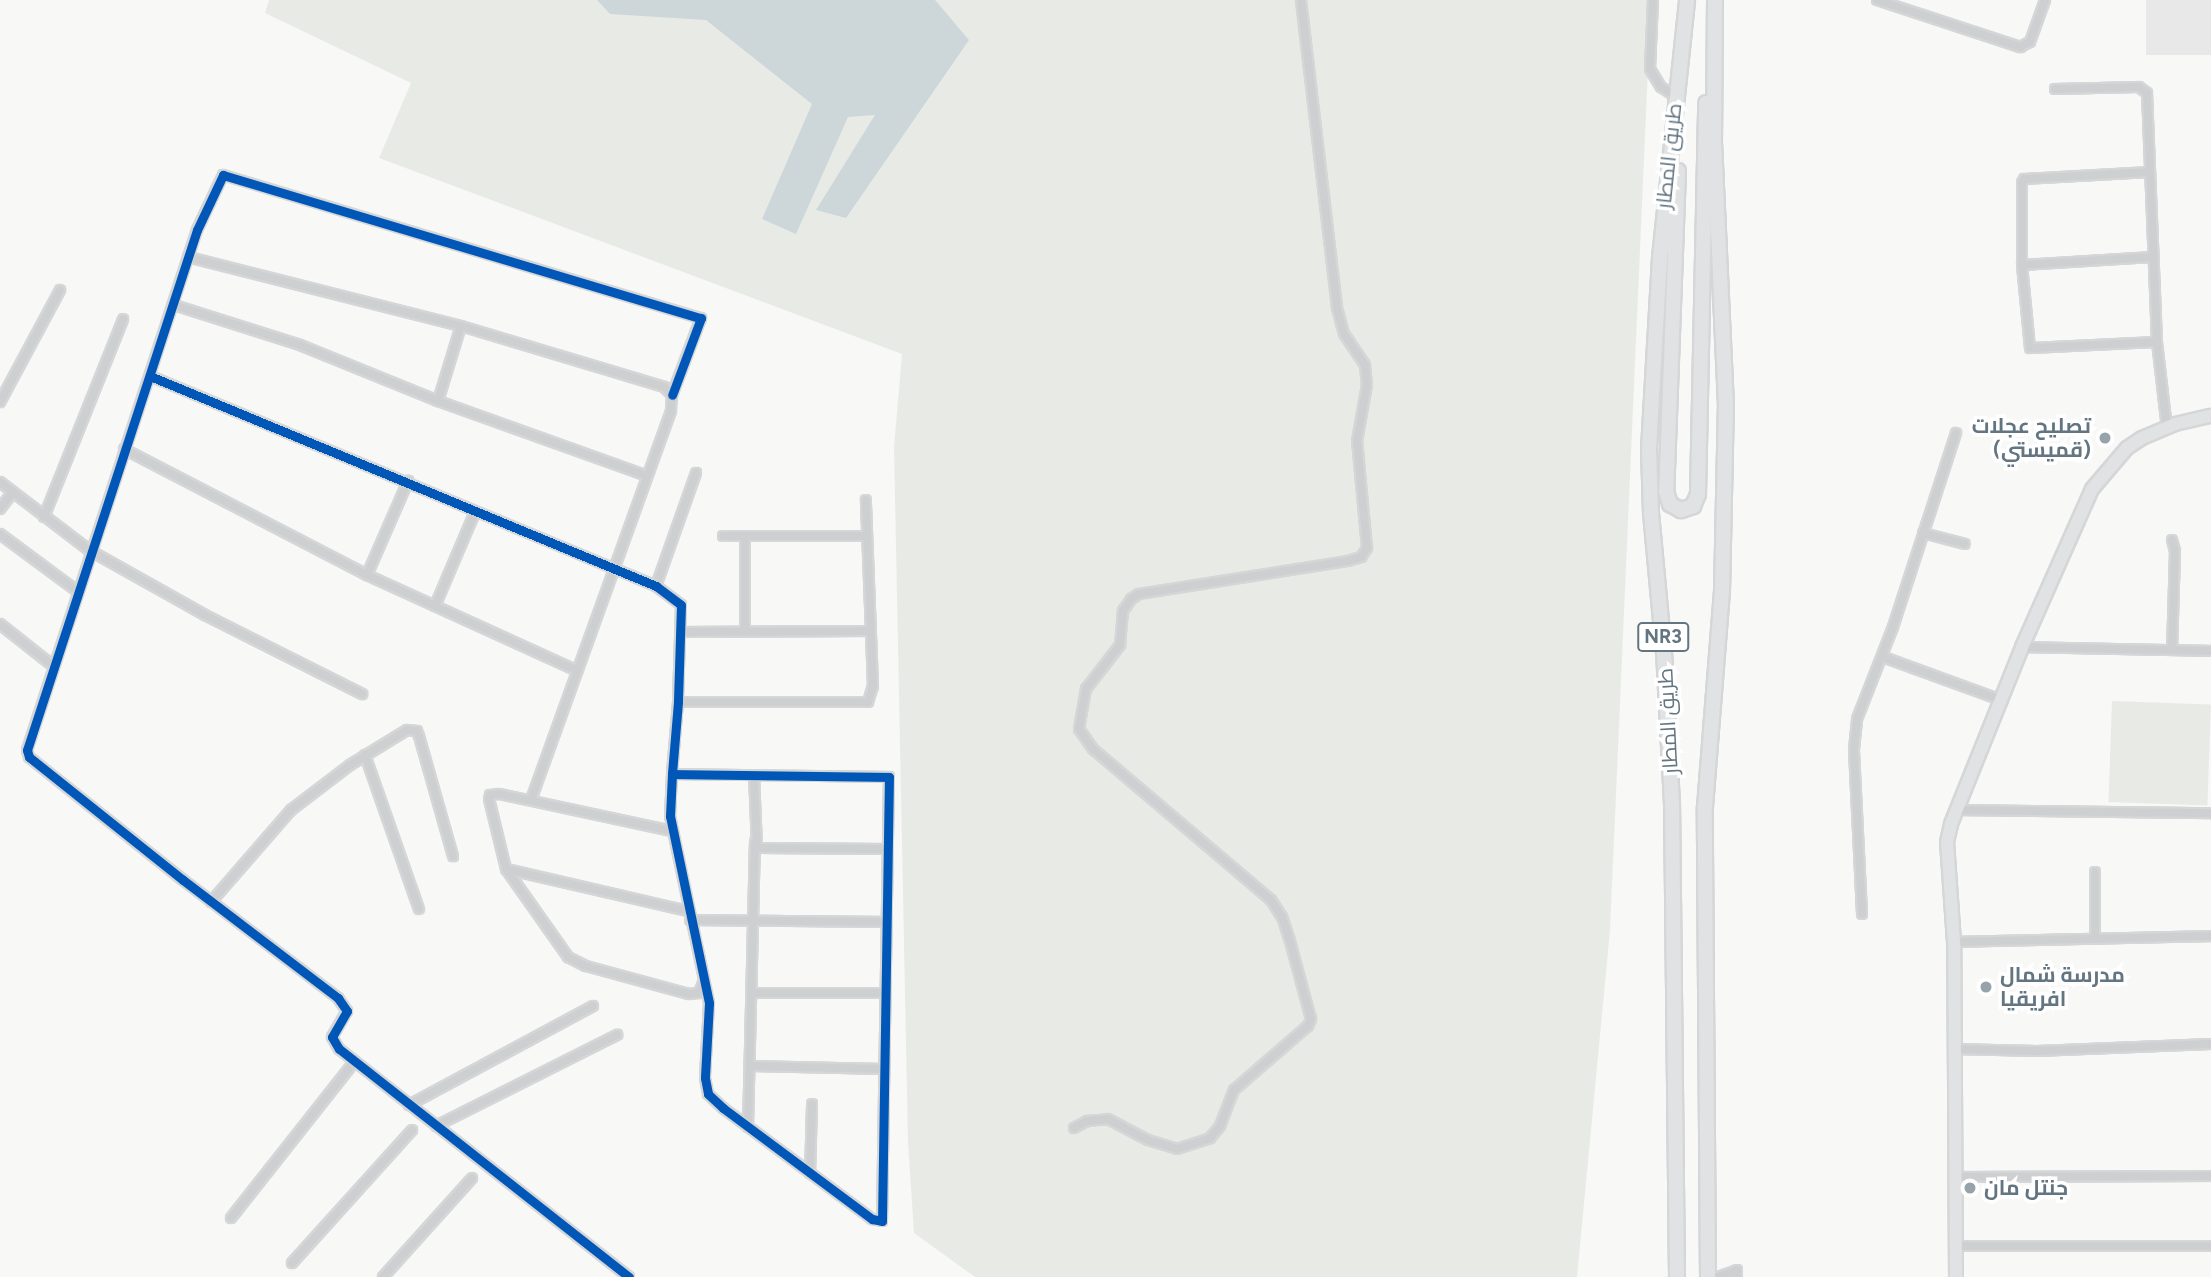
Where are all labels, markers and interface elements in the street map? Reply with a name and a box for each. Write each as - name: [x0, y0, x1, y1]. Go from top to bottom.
- street label: طريق المطار: [1651, 102, 1687, 210]
- place label: تصليح عجلات (قميستي): [1972, 413, 2091, 463]
- marker: تصليح عجلات (قميستي): [2097, 430, 2113, 446]
- road number: NR3: [1637, 622, 1689, 652]
- street label: طريق المطار: [1653, 667, 1683, 775]
- place label: مدرسة شمال افريقيا: [2000, 962, 2125, 1012]
- marker: مدرسة شمال افريقيا: [1978, 979, 1994, 995]
- place label: جنتل مان: [1984, 1175, 2068, 1201]
- marker: جنتل مان: [1962, 1180, 1978, 1196]

